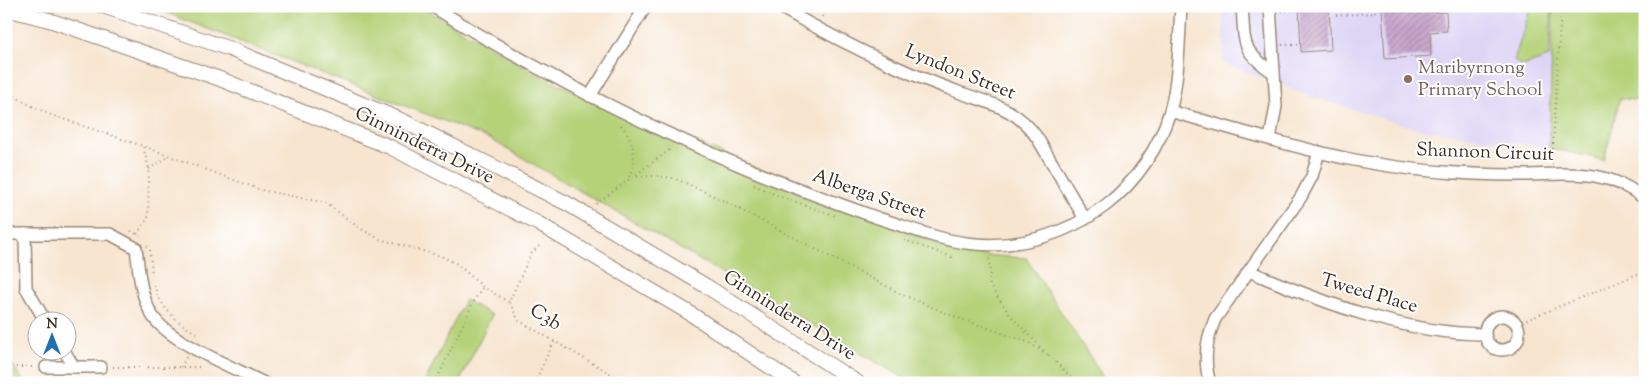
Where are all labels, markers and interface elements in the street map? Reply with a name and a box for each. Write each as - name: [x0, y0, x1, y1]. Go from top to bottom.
- street label: Lyndon Street: [901, 39, 1020, 108]
- place label: Maribyrnong Primary School: [1418, 55, 1543, 104]
- marker: Maribyrnong Primary School: [1402, 73, 1414, 85]
- street label: Ginninderra Drive: [350, 101, 498, 192]
- street label: Shannon Circuit: [1416, 137, 1555, 169]
- street label: Alberga Street: [809, 163, 930, 227]
- street label: Ginninderra Drive: [717, 264, 861, 368]
- street label: Tweed Place: [1317, 267, 1421, 321]
- street label: C3b: [524, 298, 566, 338]
- north arrow: [28, 312, 78, 362]
- text: N: [46, 315, 58, 335]

